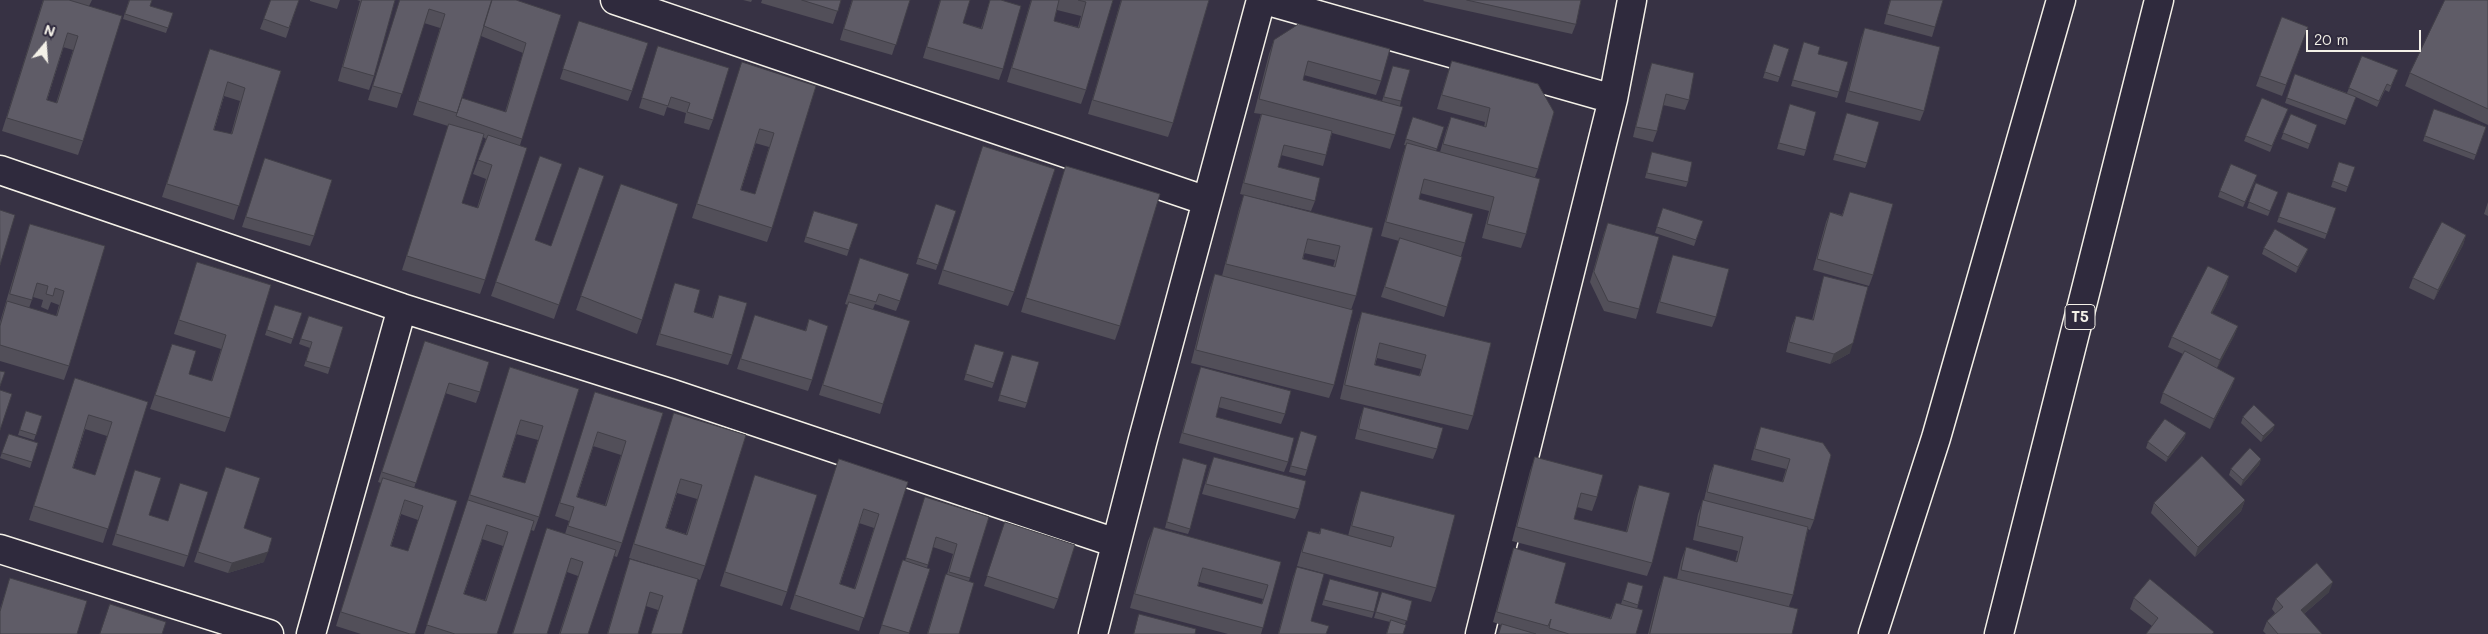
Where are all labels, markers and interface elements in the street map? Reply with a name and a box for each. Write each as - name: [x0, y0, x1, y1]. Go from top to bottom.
- north arrow: [20, 20, 70, 70]
- text: N: [42, 20, 58, 41]
- scale bar: [2308, 20, 2423, 52]
- text: 20 m: [2314, 29, 2348, 49]
- road number: T5: [2065, 304, 2095, 330]

